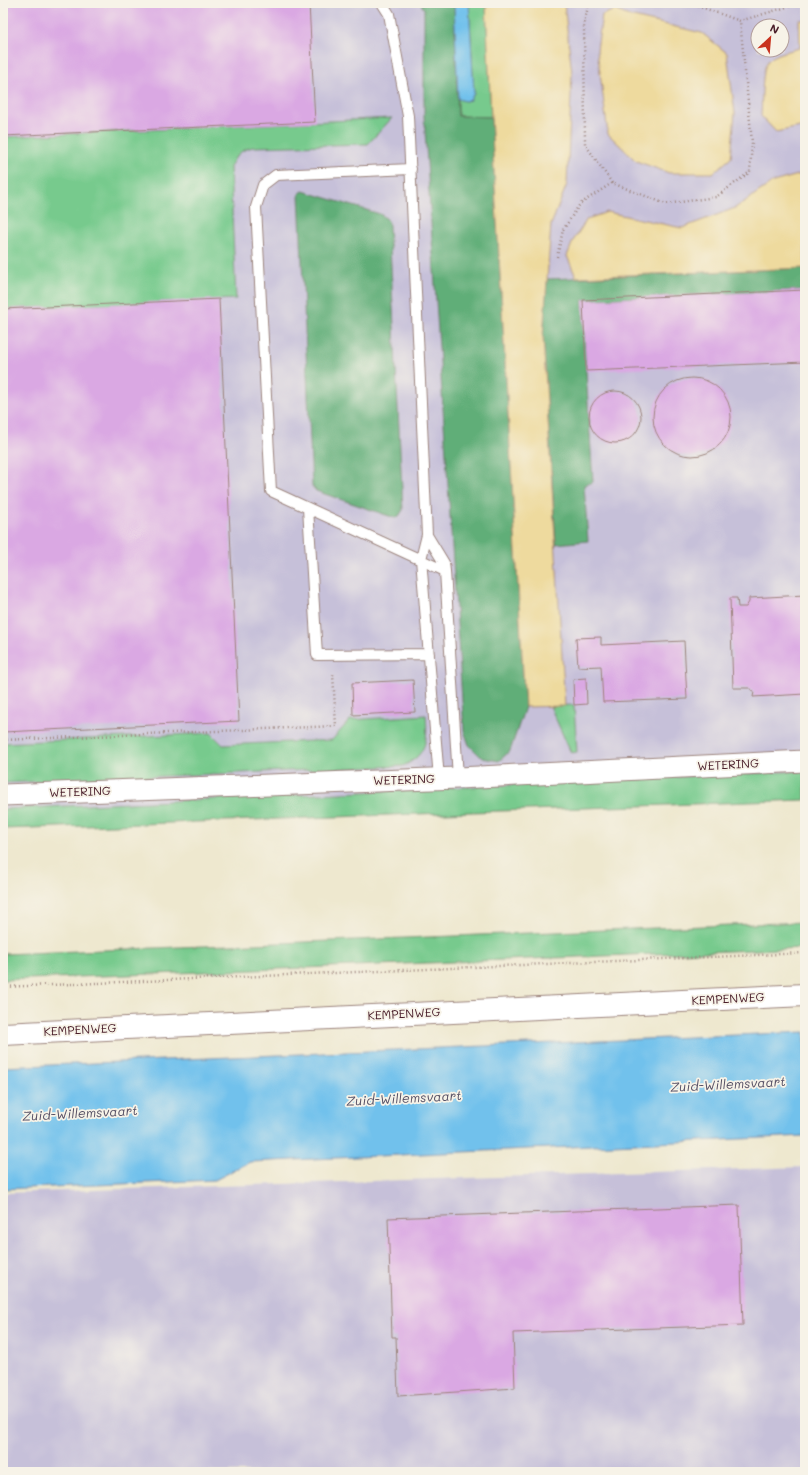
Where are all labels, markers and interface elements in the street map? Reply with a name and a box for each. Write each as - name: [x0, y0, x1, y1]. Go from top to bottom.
- north arrow: [750, 18, 790, 58]
- text: N: [768, 20, 782, 37]
- street label: WETERING: [697, 754, 759, 774]
- street label: WETERING: [373, 770, 435, 788]
- street label: WETERING: [49, 782, 111, 800]
- street label: KEMPENWEG: [691, 988, 765, 1008]
- street label: KEMPENWEG: [367, 1003, 441, 1023]
- street label: KEMPENWEG: [43, 1019, 117, 1039]
- water label: Zuid-Willemsvaart: [670, 1072, 786, 1095]
- water label: Zuid-Willemsvaart: [346, 1086, 462, 1109]
- water label: Zuid-Willemsvaart: [22, 1101, 138, 1124]

